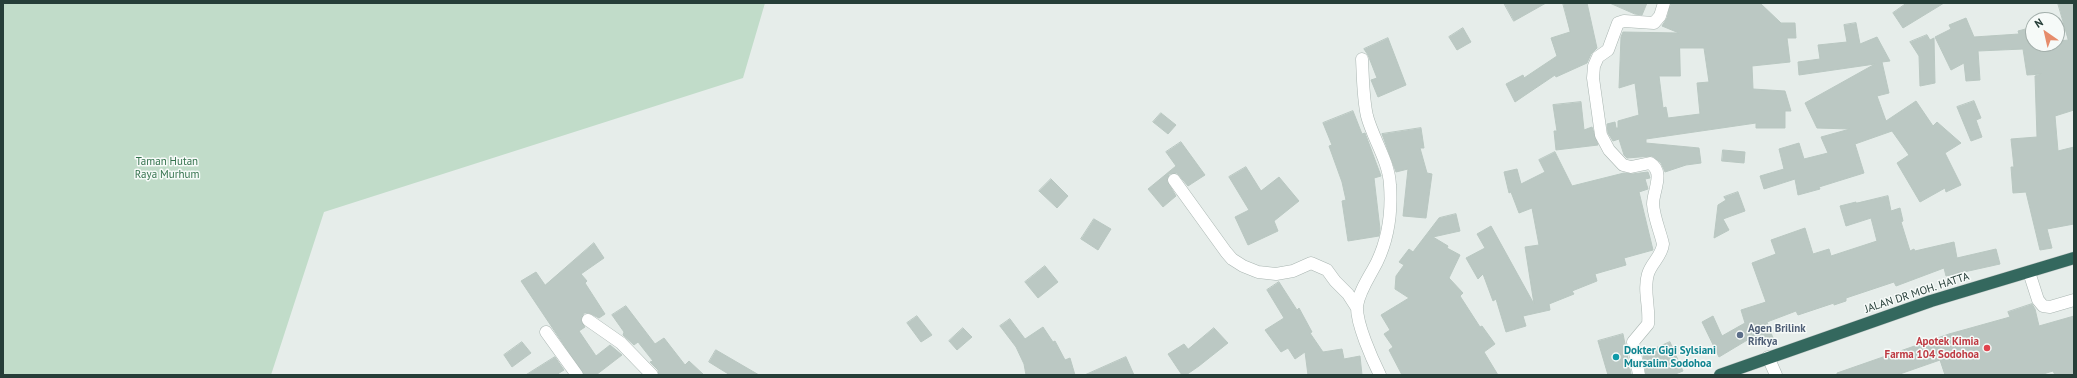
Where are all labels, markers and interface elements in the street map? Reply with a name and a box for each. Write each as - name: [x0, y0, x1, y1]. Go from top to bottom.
- north arrow: [2025, 12, 2065, 52]
- text: N: [2032, 15, 2046, 31]
- park label: Taman Hutan Raya Murhum: [135, 155, 199, 181]
- street label: JALAN DR MOH. HATTA: [1863, 270, 1971, 316]
- place label: Agen Brilink Rifkya: [1748, 322, 1806, 348]
- marker: Agen Brilink Rifkya: [1735, 330, 1745, 340]
- place label: Apotek Kimia Farma 104 Sodohoa: [1885, 335, 1979, 361]
- marker: Apotek Kimia Farma 104 Sodohoa: [1982, 343, 1992, 353]
- place label: Dokter Gigi Sylsiani Mursalim Sodohoa: [1624, 344, 1716, 370]
- marker: Dokter Gigi Sylsiani Mursalim Sodohoa: [1611, 352, 1621, 362]

